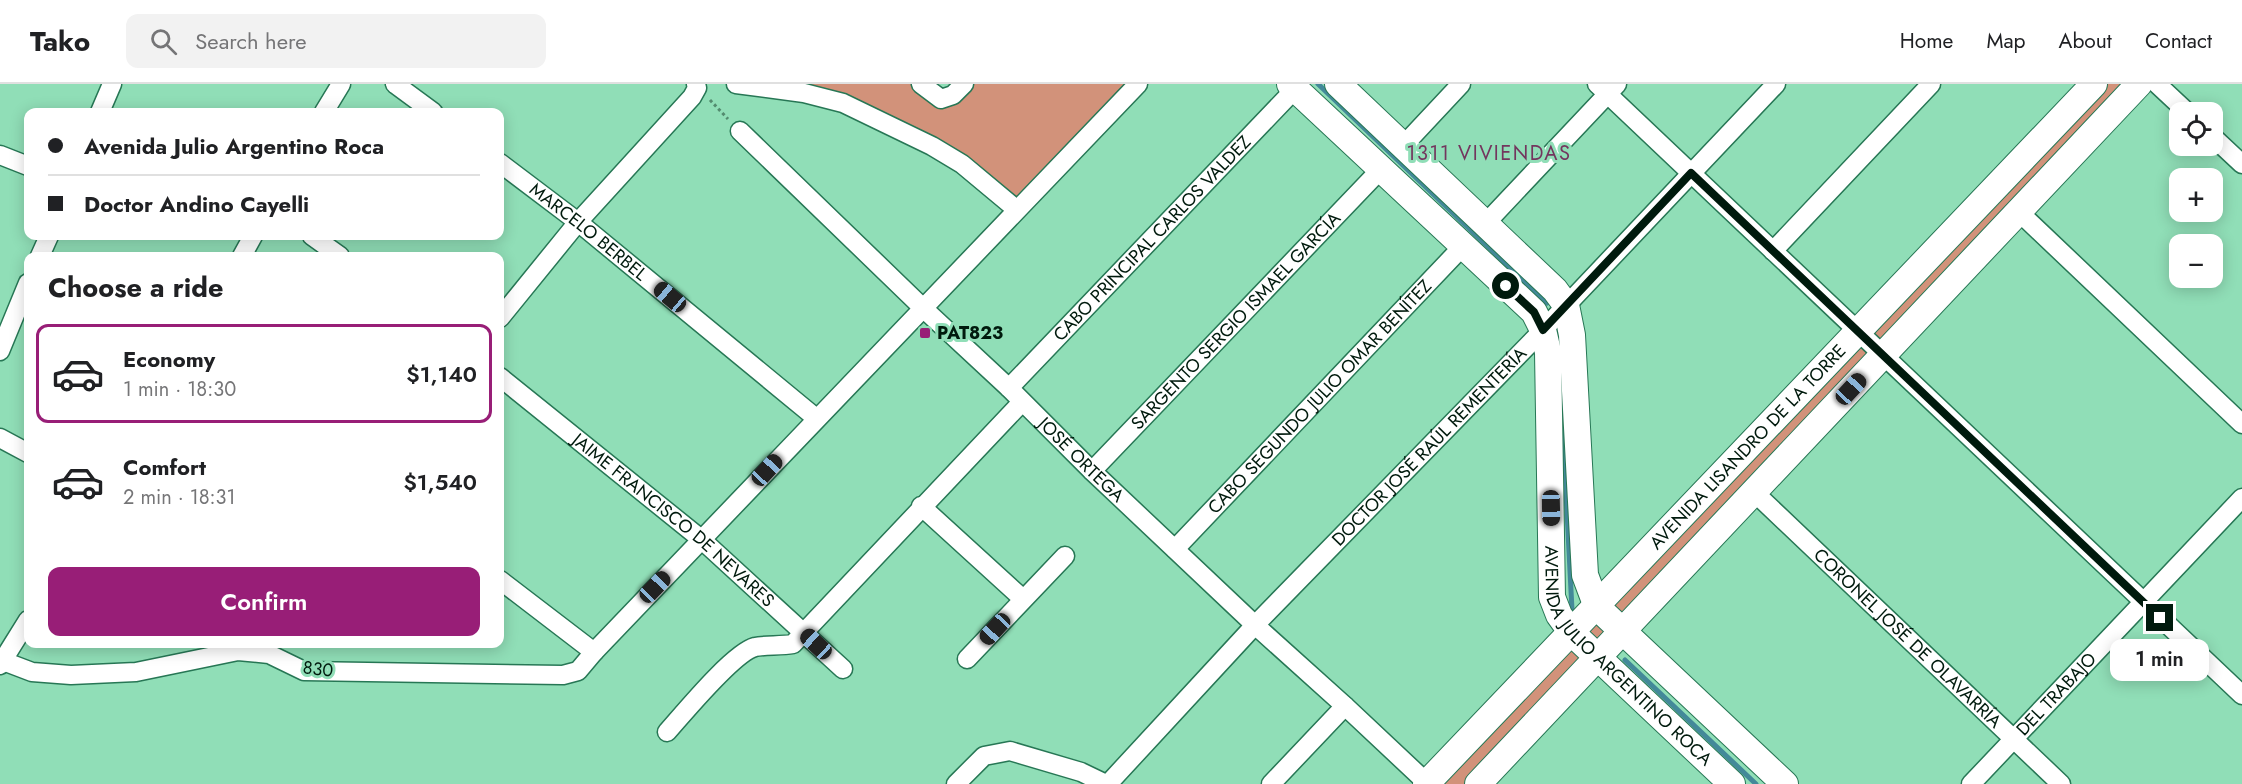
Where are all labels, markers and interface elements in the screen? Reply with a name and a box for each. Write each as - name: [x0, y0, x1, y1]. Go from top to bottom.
- search box: [126, 14, 546, 68]
- text: Tako: [30, 21, 90, 62]
- icon: search: [147, 25, 180, 58]
- text: Search here: [195, 25, 307, 57]
- text: Home: [1900, 26, 1953, 56]
- text: Map: [1986, 26, 2026, 56]
- text: About: [2059, 26, 2112, 56]
- text: Contact: [2145, 26, 2212, 56]
- map controls: [2169, 102, 2223, 288]
- button: locate: [2169, 102, 2223, 156]
- text: Avenida Julio Argentino Roca: [84, 130, 384, 162]
- street label: CABO PRINCIPAL CARLOS VALDEZ: [1047, 130, 1257, 347]
- district label: 1311 VIVIENDAS: [1407, 139, 1571, 168]
- button: +: [2169, 168, 2223, 222]
- street label: MARCELO BERBEL: [524, 177, 653, 287]
- text: Doctor Andino Cayelli: [84, 188, 309, 220]
- street label: SARGENTO SERGIO ISMAEL GARCÍA: [1125, 206, 1347, 436]
- button: −: [2169, 234, 2223, 288]
- text: Choose a ride: [48, 268, 223, 307]
- route start: [1492, 272, 1519, 299]
- street label: CABO SEGUNDO JULIO OMAR BENÍTEZ: [1202, 274, 1438, 520]
- car: [650, 279, 690, 315]
- place label: PAT823: [937, 320, 1003, 346]
- marker: PAT823: [918, 326, 932, 340]
- street label: AVENIDA LISANDRO DE LA TORRE: [1643, 338, 1852, 555]
- street label: DOCTOR JOSÉ RAÚL REMENTERÍA: [1326, 341, 1533, 552]
- text: Economy: [123, 343, 215, 375]
- icon: car: [51, 347, 105, 401]
- text: $1,140: [406, 358, 477, 390]
- car: [1832, 370, 1870, 408]
- text: 1 min · 18:30: [123, 375, 236, 404]
- street label: JOSÉ ORTEGA: [1031, 410, 1130, 508]
- street label: JAIME FRANCISCO DE NEVARES: [565, 426, 780, 613]
- text: Comfort: [123, 451, 206, 483]
- car: [748, 451, 786, 489]
- icon: car: [51, 455, 105, 509]
- text: $1,540: [403, 466, 477, 498]
- text: 2 min · 18:31: [123, 483, 236, 512]
- car: [1542, 490, 1560, 526]
- street label: CORONEL JOSÉ DE OLAVARRÍA: [1808, 542, 2008, 734]
- street label: AVENIDA JULIO ARGENTINO ROCA: [1538, 545, 1718, 772]
- button: Confirm: [48, 567, 480, 636]
- car: [636, 568, 674, 606]
- route end: [2146, 604, 2173, 631]
- car: [976, 610, 1014, 648]
- car: [797, 625, 835, 663]
- callout: 1 min: [2110, 639, 2210, 681]
- text: 1 min: [2135, 645, 2184, 674]
- street label: DEL TRABAJO: [2010, 646, 2102, 742]
- street label: 830: [301, 654, 335, 684]

